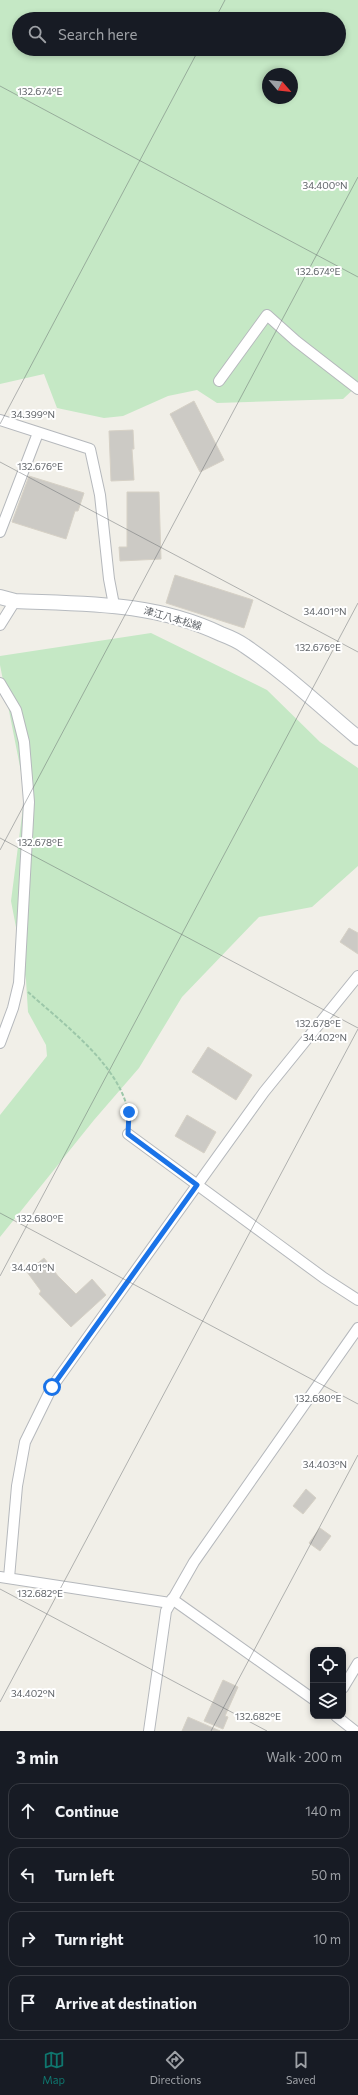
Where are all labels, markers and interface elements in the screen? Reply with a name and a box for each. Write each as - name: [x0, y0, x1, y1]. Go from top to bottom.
- search box: [12, 12, 346, 56]
- icon: search: [26, 23, 48, 45]
- text: Search here: [58, 25, 137, 43]
- north arrow: [262, 68, 298, 104]
- text: 132.674°E: [17, 85, 63, 97]
- text: 34.400°N: [302, 179, 348, 191]
- text: 132.674°E: [295, 265, 341, 277]
- text: 34.399°N: [11, 408, 55, 420]
- text: 132.676°E: [17, 460, 63, 472]
- street label: 津江八本松線: [143, 604, 203, 632]
- text: 34.401°N: [304, 605, 346, 617]
- text: 132.676°E: [295, 641, 341, 653]
- text: 132.678°E: [17, 836, 63, 848]
- text: 132.678°E: [295, 1017, 341, 1029]
- text: 34.402°N: [303, 1031, 347, 1043]
- route end: [120, 1103, 138, 1121]
- text: 132.680°E: [17, 1212, 64, 1224]
- text: 34.401°N: [12, 1261, 54, 1273]
- route start: [43, 1378, 61, 1396]
- text: 132.680°E: [295, 1392, 342, 1404]
- text: 34.403°N: [303, 1458, 347, 1470]
- text: 132.682°E: [17, 1587, 63, 1599]
- map controls: [310, 1647, 346, 1719]
- button: locate: [310, 1647, 346, 1683]
- button: layers: [310, 1683, 346, 1719]
- text: 34.402°N: [11, 1687, 55, 1699]
- text: 132.682°E: [235, 1710, 281, 1722]
- text: 3 min: [16, 1747, 59, 1768]
- text: Walk · 200 m: [266, 1749, 342, 1765]
- icon: ahead: [17, 1800, 39, 1822]
- text: Continue: [55, 1802, 119, 1820]
- text: 140 m: [305, 1803, 341, 1819]
- icon: left: [17, 1864, 39, 1886]
- text: Turn left: [55, 1866, 114, 1884]
- text: 50 m: [311, 1867, 341, 1883]
- icon: right: [17, 1928, 39, 1950]
- text: Turn right: [55, 1930, 124, 1948]
- text: 10 m: [313, 1931, 341, 1947]
- icon: arrive: [17, 1992, 39, 2014]
- text: Arrive at destination: [55, 1994, 197, 2012]
- tab: Map: [42, 2049, 65, 2086]
- tab: Directions: [150, 2049, 201, 2086]
- tab: Saved: [286, 2049, 316, 2086]

